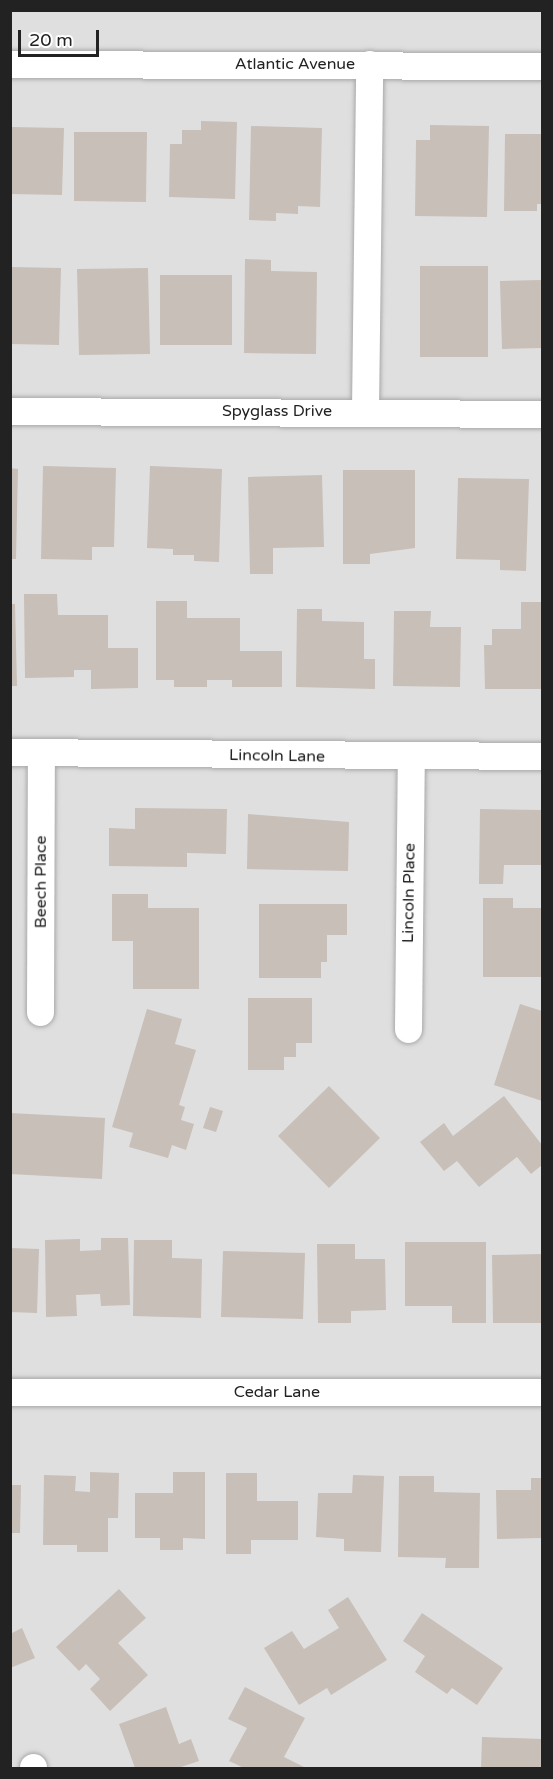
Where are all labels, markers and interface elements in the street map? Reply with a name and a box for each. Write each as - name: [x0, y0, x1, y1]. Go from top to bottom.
- scale bar: [21, 18, 102, 56]
- text: 20 m: [29, 29, 73, 51]
- street label: Atlantic Avenue: [235, 54, 355, 74]
- street label: Spyglass Drive: [222, 401, 332, 421]
- street label: Lincoln Lane: [229, 746, 325, 766]
- street label: Beech Place: [31, 836, 51, 928]
- street label: Lincoln Place: [399, 843, 419, 943]
- street label: Cedar Lane: [234, 1382, 320, 1402]

